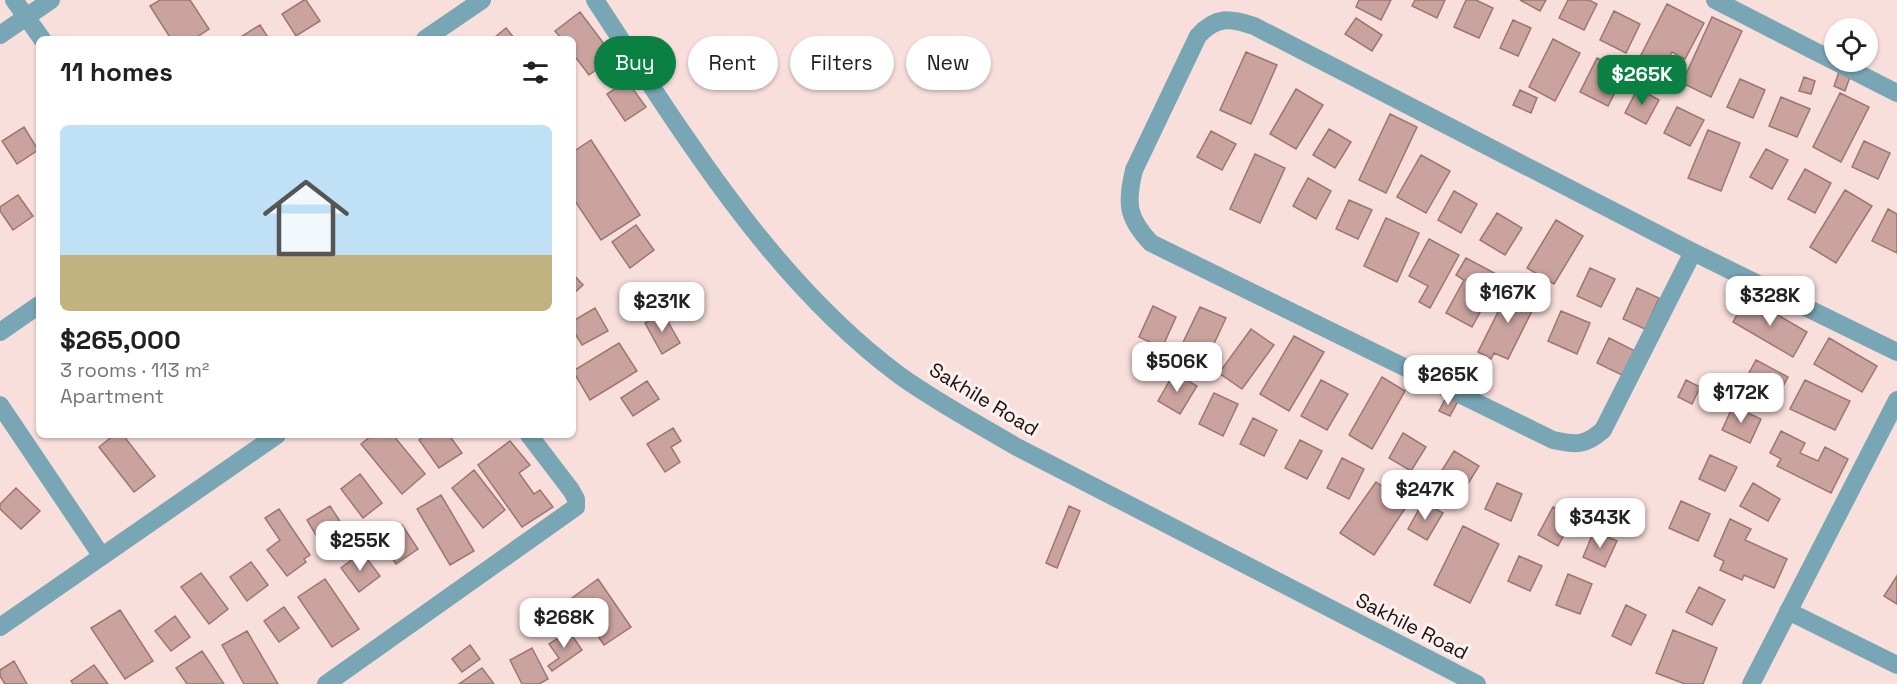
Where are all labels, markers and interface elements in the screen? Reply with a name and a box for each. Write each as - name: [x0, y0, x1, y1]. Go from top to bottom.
- map controls: [1824, 18, 1878, 72]
- button: locate: [1824, 18, 1878, 72]
- chip: Buy: [594, 36, 676, 90]
- chip: Rent: [688, 36, 778, 90]
- chip: Filters: [790, 36, 894, 90]
- chip: New: [906, 36, 991, 90]
- text: 11 homes: [60, 55, 173, 89]
- pin: $265K: [1600, 55, 1684, 106]
- icon: filters: [519, 56, 552, 89]
- text: $265K: [1612, 61, 1672, 87]
- icon: home: [252, 164, 360, 272]
- pin: $167K: [1466, 273, 1550, 324]
- pin: $328K: [1728, 276, 1812, 327]
- text: $167K: [1480, 279, 1536, 305]
- pin: $231K: [620, 282, 704, 333]
- text: $328K: [1740, 282, 1800, 308]
- text: $231K: [633, 288, 691, 314]
- text: $265,000: [60, 323, 181, 357]
- pin: $506K: [1135, 342, 1219, 393]
- text: $506K: [1146, 348, 1208, 374]
- pin: $265K: [1406, 355, 1490, 406]
- street label: Sakhile Road: [925, 356, 1043, 442]
- text: 3 rooms · 113 m²: [60, 357, 209, 383]
- text: $265K: [1418, 361, 1478, 387]
- pin: $172K: [1699, 373, 1783, 424]
- text: $172K: [1713, 379, 1769, 405]
- text: Apartment: [60, 383, 164, 409]
- pin: $247K: [1383, 470, 1467, 521]
- text: $247K: [1395, 476, 1455, 502]
- pin: $343K: [1558, 498, 1642, 549]
- text: $343K: [1569, 504, 1631, 530]
- pin: $255K: [318, 521, 402, 572]
- text: $255K: [330, 527, 390, 553]
- street label: Sakhile Road: [1351, 587, 1473, 665]
- pin: $268K: [522, 598, 606, 649]
- text: $268K: [534, 604, 594, 630]

